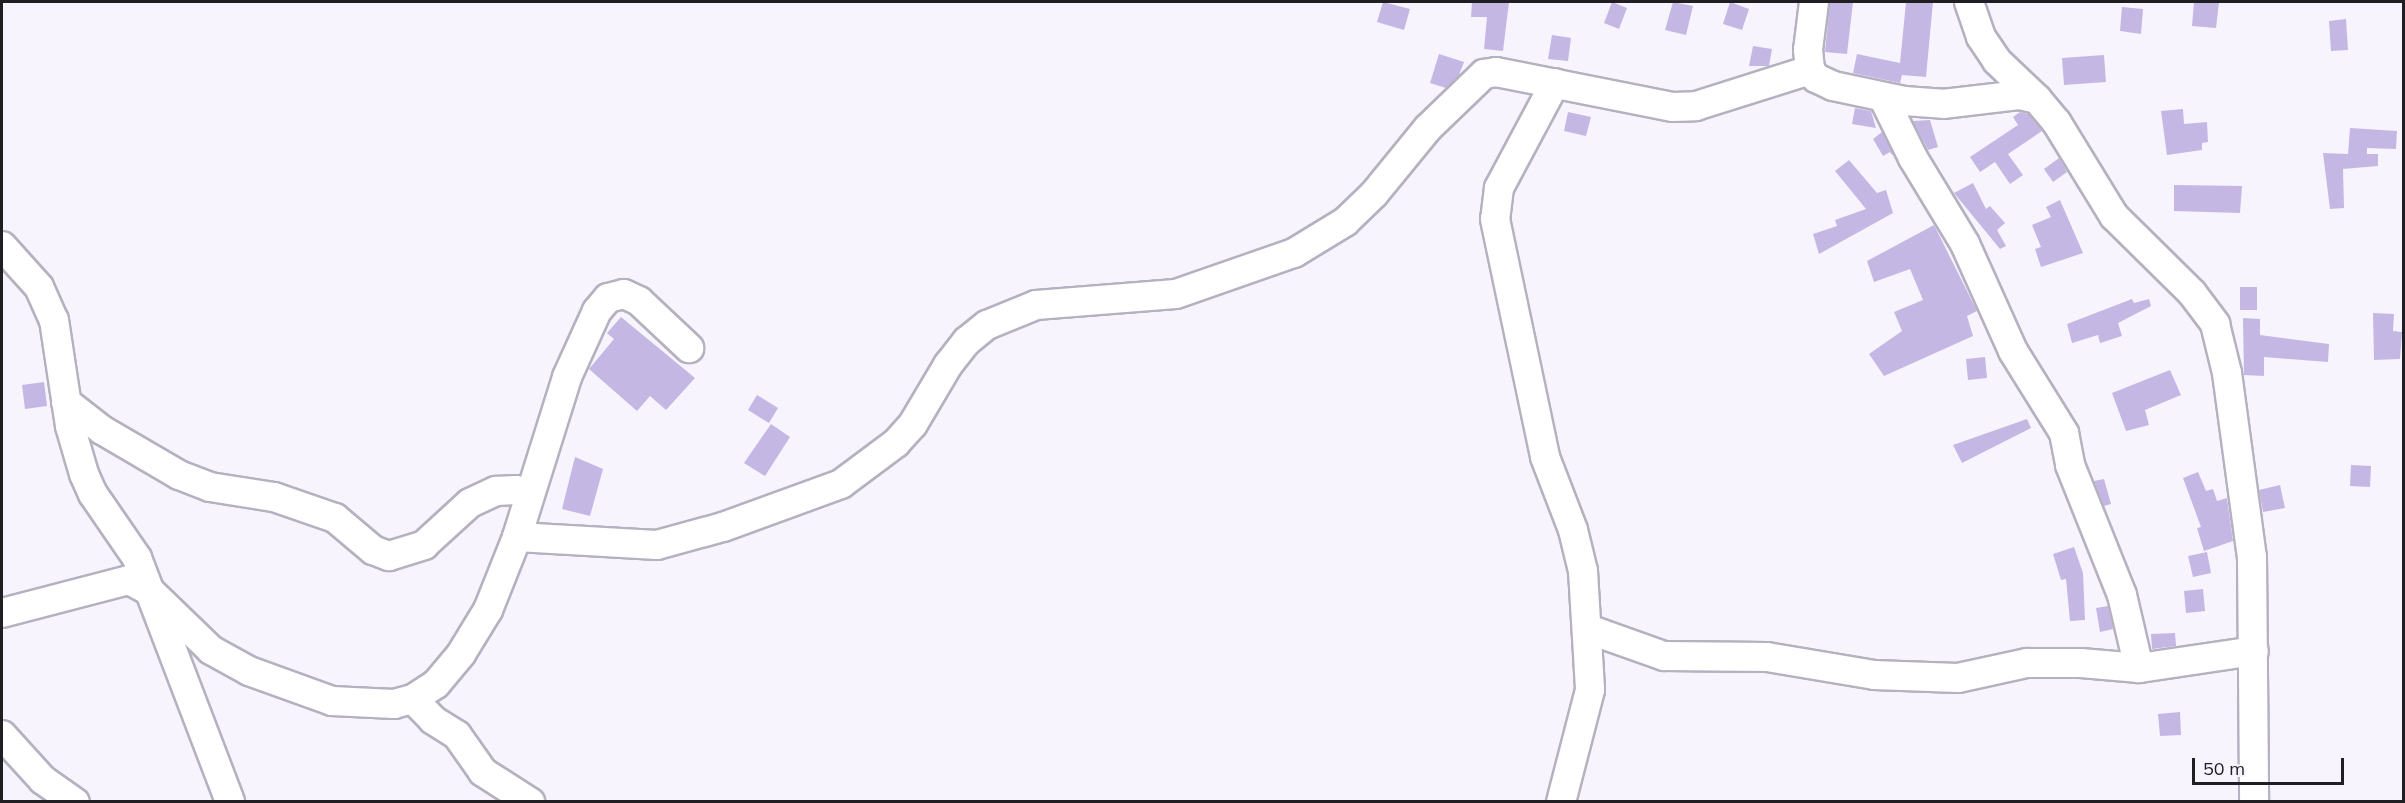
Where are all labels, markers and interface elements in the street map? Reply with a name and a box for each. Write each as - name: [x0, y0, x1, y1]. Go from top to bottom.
- scale bar: [2195, 746, 2346, 784]
- text: 50 m: [2203, 757, 2245, 780]

